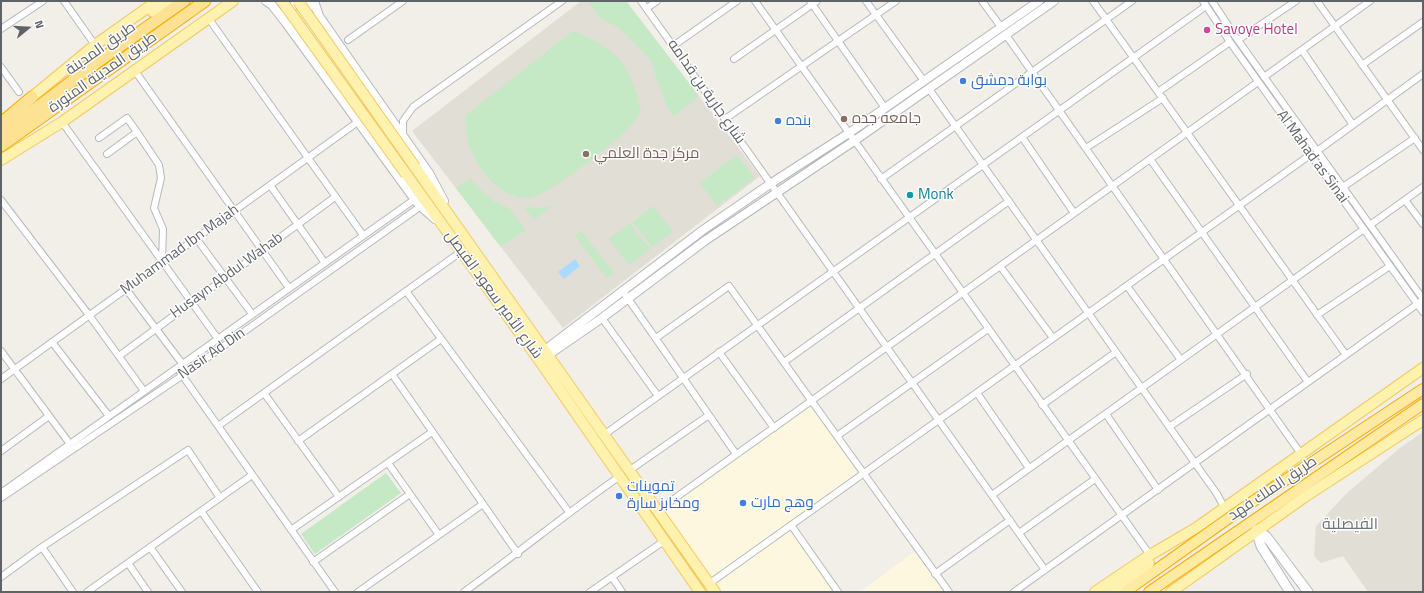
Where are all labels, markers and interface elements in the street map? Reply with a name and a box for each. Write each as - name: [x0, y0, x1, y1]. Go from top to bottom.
- north arrow: [8, 8, 48, 48]
- text: N: [31, 18, 48, 30]
- street label: طريق المدينة: [63, 18, 139, 80]
- place label: Savoye Hotel: [1215, 21, 1298, 39]
- marker: Savoye Hotel: [1202, 25, 1212, 35]
- street label: طريق المدينة المنورة: [45, 29, 161, 117]
- street label: شارع جارية بن قدامه: [663, 36, 749, 148]
- place label: بوابة دمشق: [971, 72, 1047, 90]
- marker: بوابة دمشق: [958, 76, 968, 86]
- street label: Al Mahad as Sinai: [1272, 107, 1352, 207]
- place label: جامعه جده: [852, 110, 921, 128]
- place label: بنده: [786, 112, 811, 130]
- marker: جامعه جده: [839, 114, 849, 124]
- marker: بنده: [773, 116, 783, 126]
- place label: مركز جدة العلمي: [594, 145, 699, 163]
- marker: مركز جدة العلمي: [581, 149, 591, 159]
- place label: Monk: [918, 186, 954, 204]
- marker: Monk: [905, 190, 915, 200]
- street label: Muhammad Ibn Majah: [117, 201, 243, 299]
- street label: شارع الأمير سعود الفيصل: [440, 227, 546, 363]
- street label: Husayn Abdul Wahab: [167, 229, 287, 323]
- street label: Nasir Ad Din: [175, 324, 249, 384]
- street label: طريق الملك فهد: [1225, 453, 1321, 525]
- place label: تموينات ومخابز سارة: [627, 478, 700, 513]
- marker: تموينات ومخابز سارة: [614, 491, 624, 501]
- place label: وهج مارت: [751, 494, 814, 512]
- marker: وهج مارت: [738, 498, 748, 508]
- district label: الفيصلية: [1322, 515, 1378, 535]

